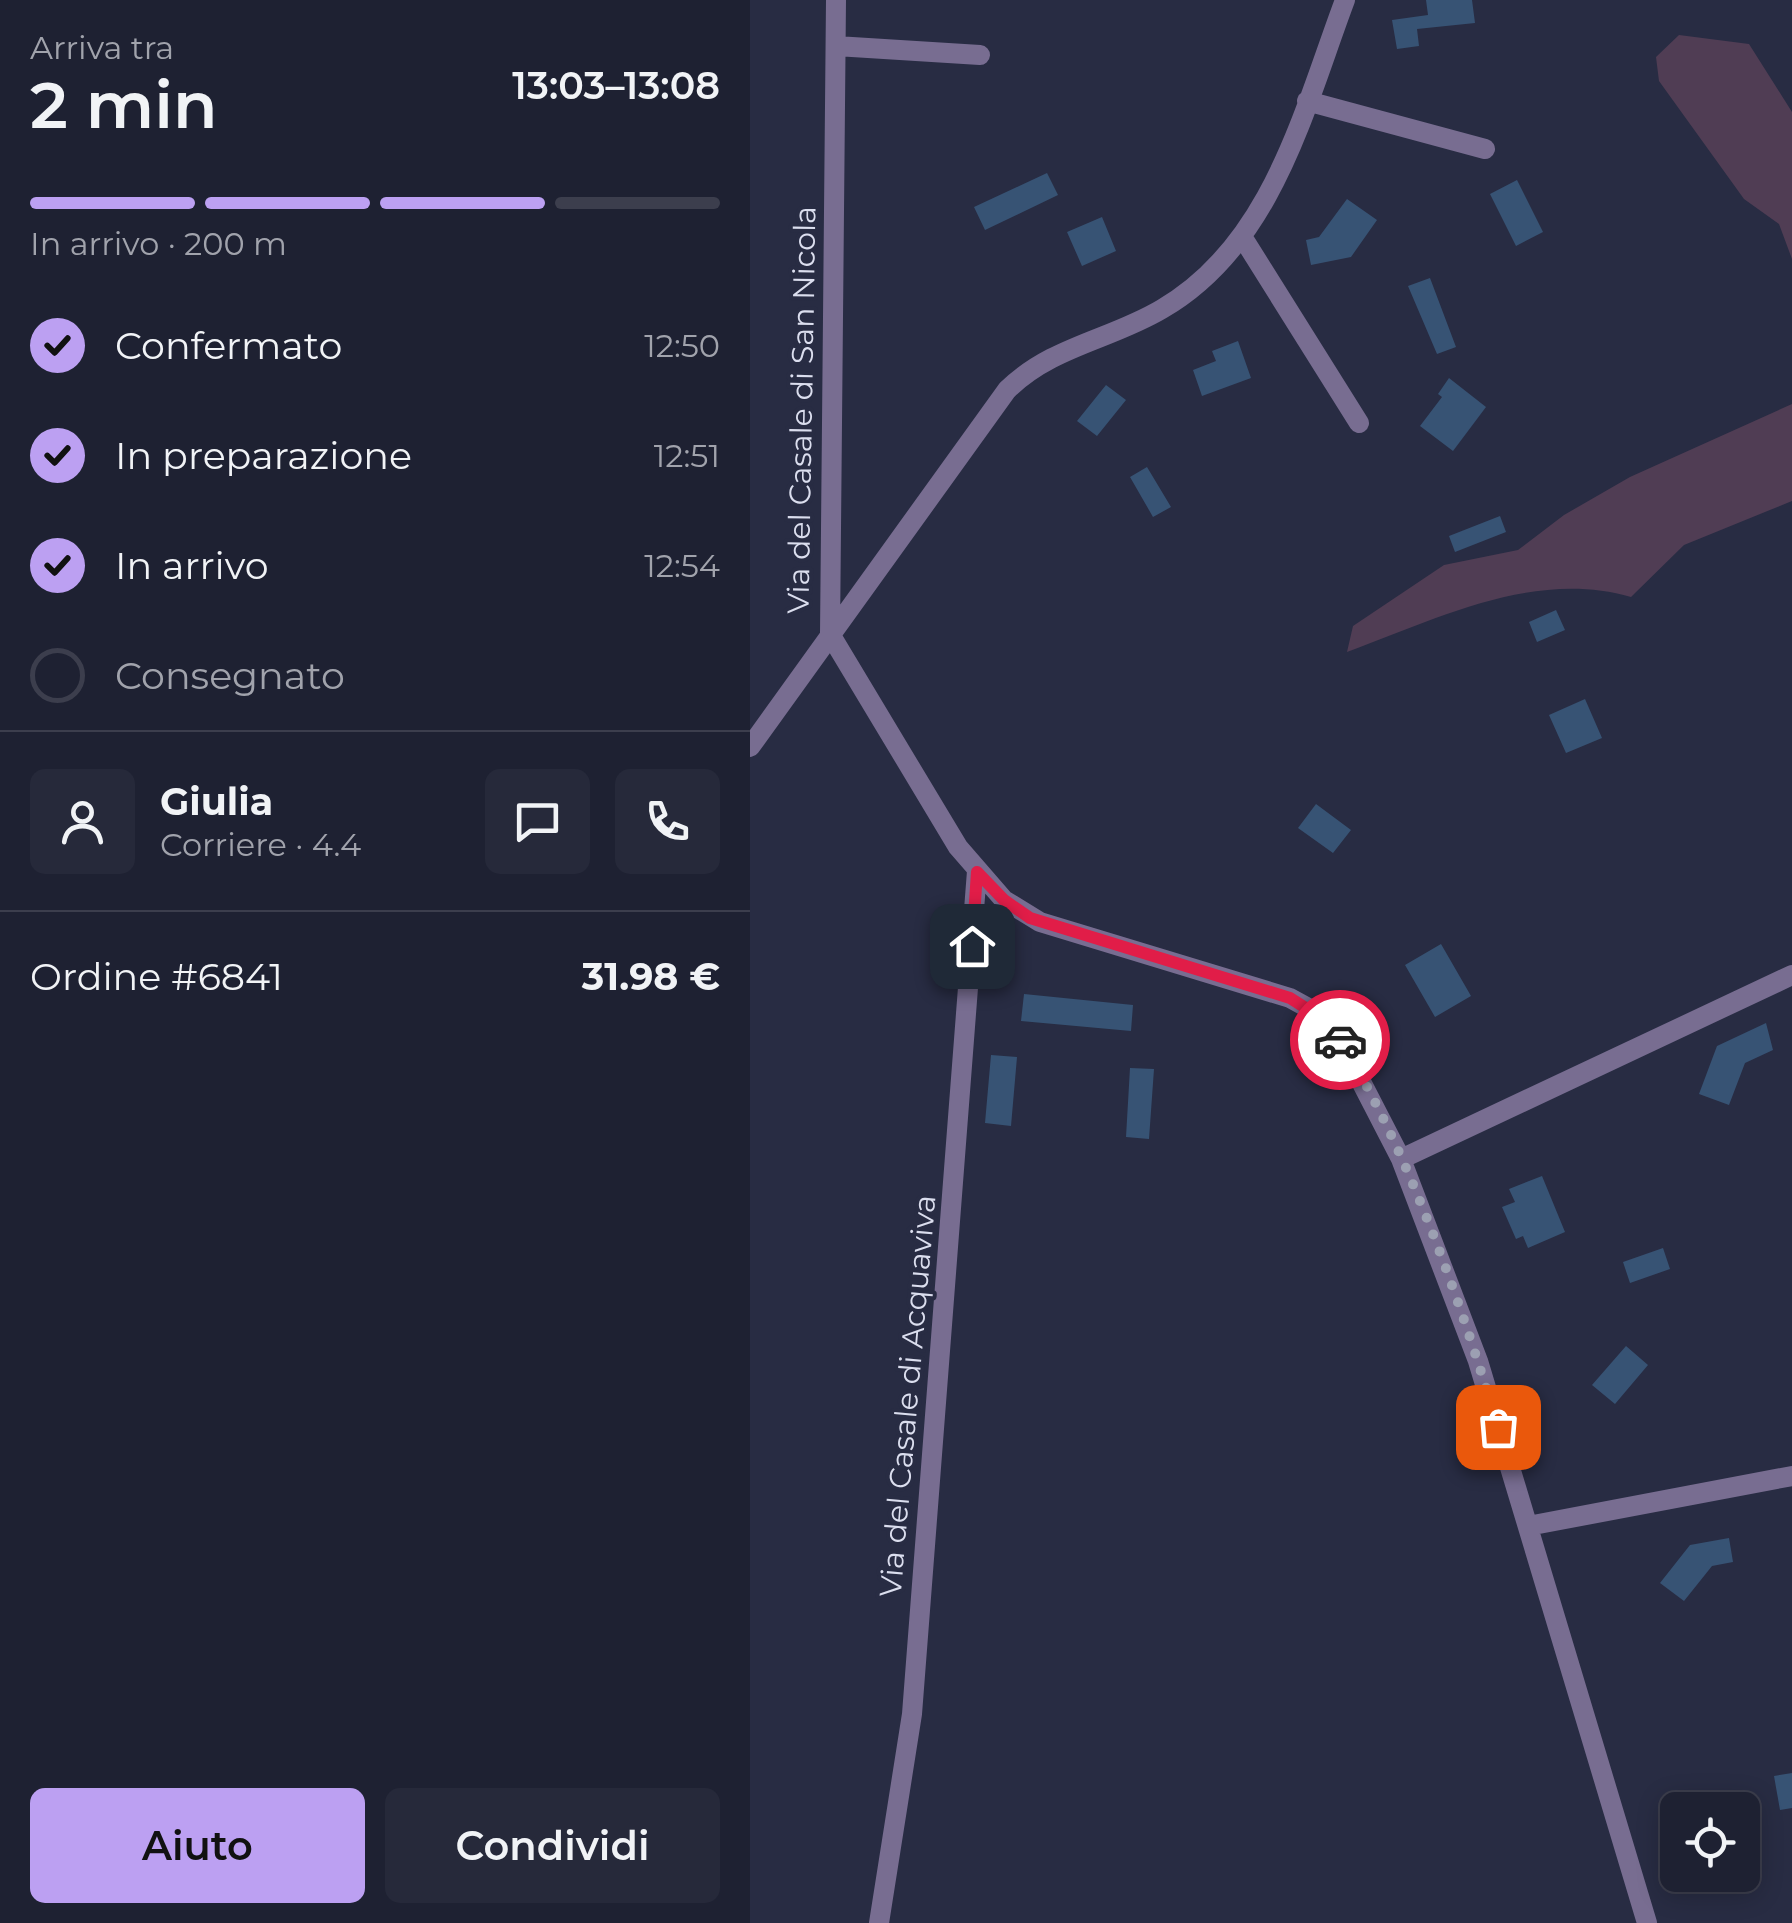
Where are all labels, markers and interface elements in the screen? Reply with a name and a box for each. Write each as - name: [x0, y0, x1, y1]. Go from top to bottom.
- text: Arriva tra: [30, 28, 174, 67]
- text: 13:03–13:08: [512, 62, 720, 109]
- text: 2 min: [30, 65, 218, 144]
- street label: Via del Casale di San Nicola: [779, 206, 824, 614]
- text: In arrivo · 200 m: [30, 224, 287, 263]
- icon: check: [30, 318, 85, 373]
- text: Confermato: [115, 322, 342, 369]
- text: 12:50: [644, 326, 720, 365]
- icon: check: [30, 428, 85, 483]
- text: In preparazione: [115, 432, 412, 479]
- text: 12:51: [654, 436, 720, 475]
- icon: check: [30, 538, 85, 593]
- text: In arrivo: [115, 542, 269, 589]
- text: 12:54: [644, 546, 720, 585]
- text: Consegnato: [115, 652, 345, 699]
- button: person: [30, 769, 135, 874]
- button: chat: [485, 769, 590, 874]
- button: phone: [615, 769, 720, 874]
- text: Giulia: [160, 778, 273, 825]
- text: Corriere · 4.4: [160, 825, 361, 864]
- pin: [930, 904, 1015, 989]
- icon: home: [945, 919, 1000, 974]
- text: Ordine #6841: [30, 953, 283, 1000]
- text: 31.98 €: [582, 953, 720, 1000]
- courier: [1290, 990, 1390, 1090]
- icon: car: [1313, 1013, 1368, 1068]
- street label: Via del Casale di Acquaviva: [871, 1193, 944, 1599]
- pin: [1456, 1385, 1541, 1470]
- icon: bag: [1471, 1400, 1526, 1455]
- button: Aiuto: [30, 1788, 365, 1903]
- button: Condividi: [385, 1788, 720, 1903]
- map controls: [1660, 1792, 1760, 1892]
- button: locate: [1660, 1792, 1760, 1892]

